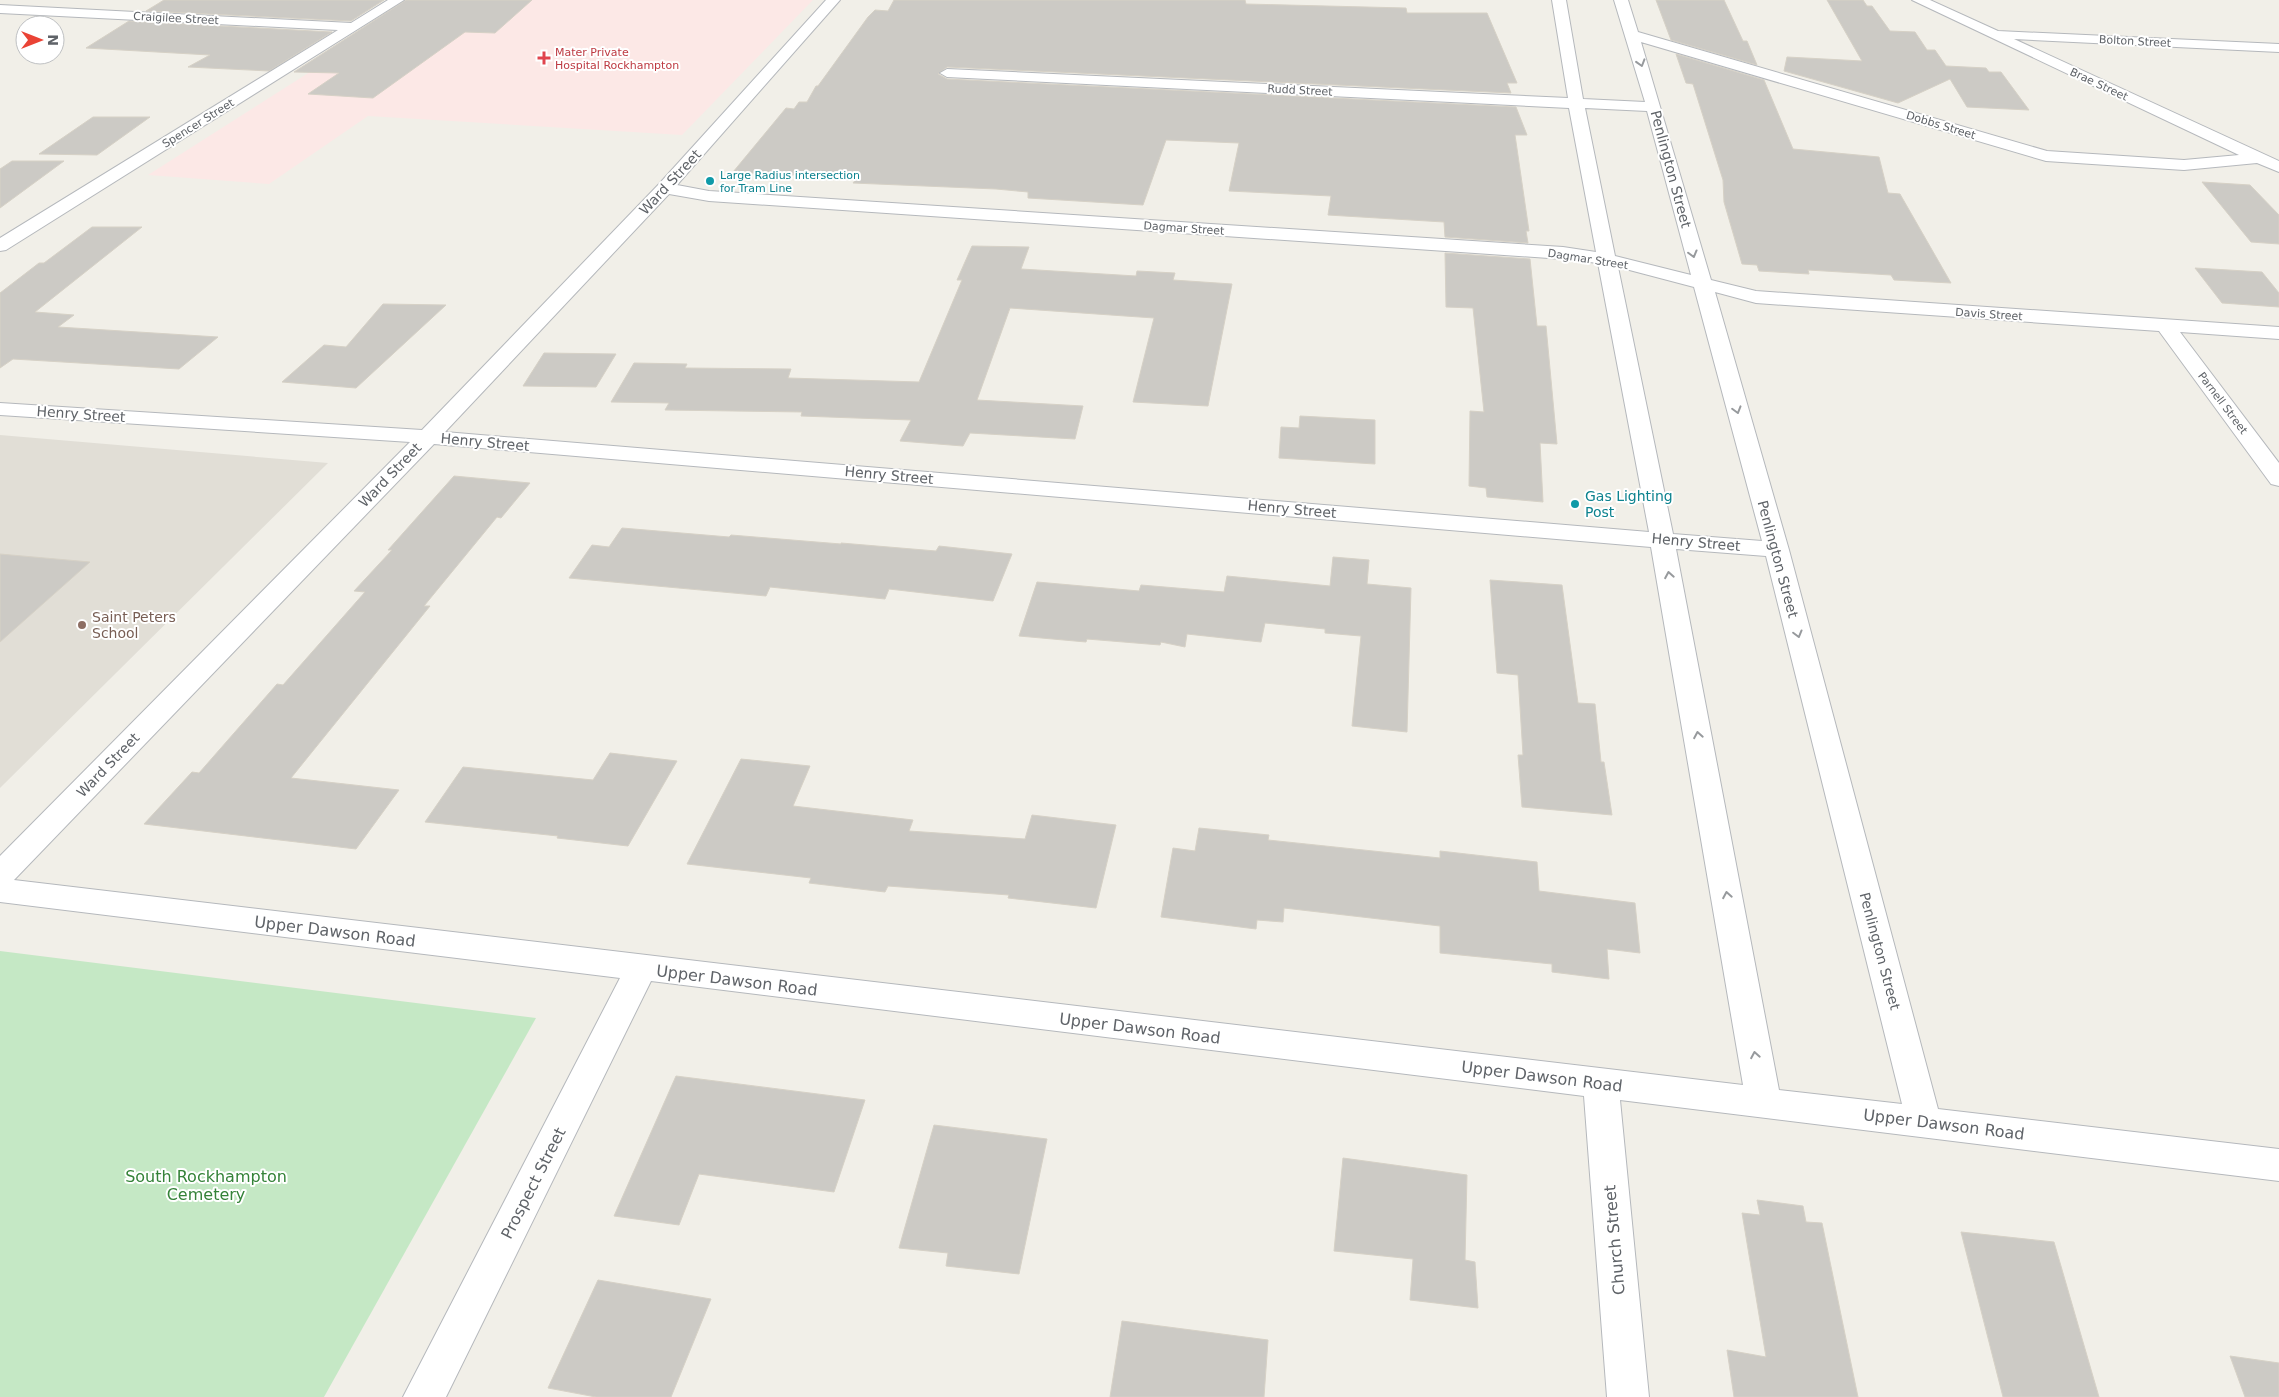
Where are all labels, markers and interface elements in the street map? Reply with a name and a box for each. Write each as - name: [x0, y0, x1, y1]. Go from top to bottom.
- street label: Craigilee Street: [133, 10, 220, 27]
- north arrow: [15, 15, 65, 65]
- street label: Bolton Street: [2099, 33, 2172, 50]
- text: N: [45, 34, 61, 46]
- place label: Mater Private Hospital Rockhampton: [555, 46, 679, 72]
- marker: Mater Private Hospital Rockhampton: [537, 51, 551, 65]
- one-way arrow: [1635, 59, 1645, 67]
- street label: Brae Street: [2068, 65, 2130, 104]
- street label: Rudd Street: [1267, 82, 1333, 99]
- street label: Spencer Street: [160, 96, 237, 151]
- street label: Penlington Street: [1648, 109, 1695, 230]
- street label: Dobbs Street: [1905, 109, 1978, 142]
- street label: Ward Street: [636, 146, 704, 218]
- place label: Large Radius intersection for Tram Line: [720, 169, 860, 195]
- marker: Large Radius intersection for Tram Line: [704, 175, 716, 187]
- street label: Dagmar Street: [1143, 219, 1226, 238]
- street label: Dagmar Street: [1547, 247, 1630, 272]
- one-way arrow: [1688, 249, 1698, 257]
- street label: Davis Street: [1955, 306, 2024, 323]
- street label: Parnell Street: [2195, 370, 2250, 437]
- street label: Henry Street: [36, 403, 126, 425]
- one-way arrow: [1731, 406, 1742, 414]
- street label: Henry Street: [440, 430, 531, 454]
- street label: Ward Street: [355, 439, 425, 510]
- street label: Henry Street: [844, 463, 935, 487]
- place label: Gas Lighting Post: [1585, 488, 1673, 520]
- street label: Henry Street: [1247, 497, 1338, 521]
- marker: Gas Lighting Post: [1569, 498, 1581, 510]
- street label: Penlington Street: [1755, 499, 1802, 620]
- street label: Henry Street: [1651, 530, 1742, 554]
- one-way arrow: [1664, 571, 1674, 580]
- place label: Saint Peters School: [92, 609, 176, 641]
- marker: Saint Peters School: [76, 619, 88, 631]
- one-way arrow: [1793, 630, 1803, 638]
- street label: Ward Street: [73, 729, 143, 800]
- one-way arrow: [1693, 731, 1703, 739]
- one-way arrow: [1722, 891, 1732, 899]
- street label: Penlington Street: [1857, 891, 1904, 1012]
- street label: Upper Dawson Road: [253, 912, 417, 951]
- street label: Upper Dawson Road: [655, 961, 819, 1000]
- street label: Upper Dawson Road: [1058, 1009, 1222, 1048]
- one-way arrow: [1751, 1051, 1761, 1059]
- street label: Upper Dawson Road: [1460, 1057, 1624, 1096]
- street label: Upper Dawson Road: [1862, 1105, 2026, 1144]
- street label: Prospect Street: [497, 1124, 570, 1242]
- park label: South Rockhampton Cemetery: [125, 1167, 287, 1204]
- street label: Church Street: [1600, 1184, 1629, 1296]

